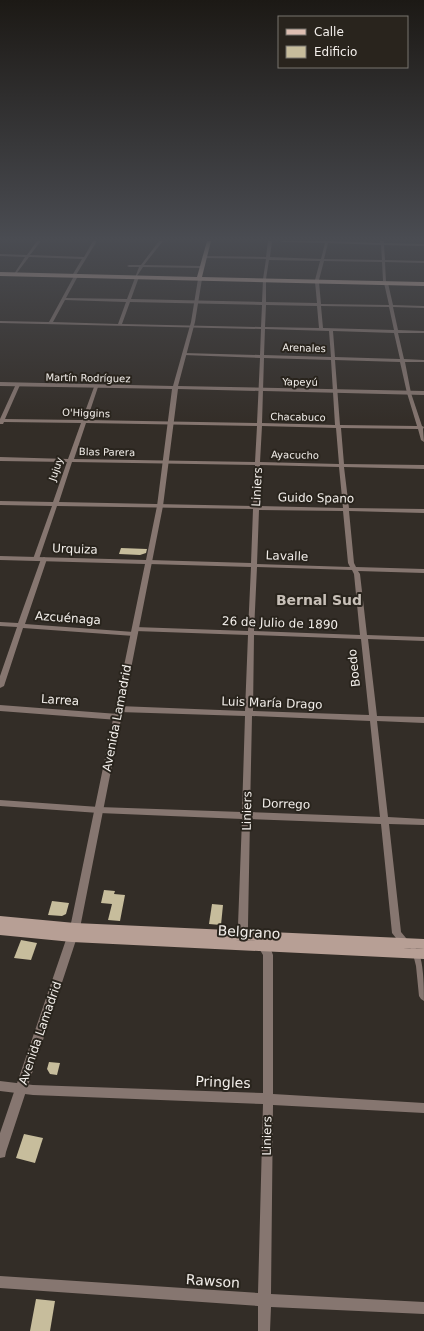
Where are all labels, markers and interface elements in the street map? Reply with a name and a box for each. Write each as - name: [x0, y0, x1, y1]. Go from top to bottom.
- legend: [278, 16, 408, 68]
- text: Calle: [314, 25, 344, 39]
- text: Edificio: [314, 45, 357, 59]
- street label: Arenales: [282, 342, 326, 354]
- street label: Martín Rodríguez: [45, 372, 131, 384]
- street label: Yapeyú: [281, 376, 318, 388]
- street label: O'Higgins: [62, 407, 110, 419]
- street label: Chacabuco: [270, 411, 326, 423]
- street label: Blas Parera: [79, 446, 135, 458]
- street label: Ayacucho: [271, 449, 319, 461]
- street label: Jujuy: [47, 456, 65, 483]
- street label: Liniers: [249, 467, 265, 507]
- street label: Guido Spano: [278, 490, 354, 506]
- street label: Urquiza: [52, 541, 98, 557]
- street label: Lavalle: [265, 548, 309, 564]
- district label: Bernal Sud: [276, 592, 362, 608]
- street label: Azcuénaga: [35, 609, 101, 627]
- street label: 26 de Julio de 1890: [222, 614, 338, 632]
- street label: Boedo: [345, 648, 363, 688]
- street label: Avenida Lamadrid: [100, 664, 134, 772]
- street label: Larrea: [40, 692, 80, 708]
- street label: Luis María Drago: [221, 694, 323, 712]
- street label: Liniers: [240, 791, 254, 831]
- street label: Dorrego: [262, 796, 310, 812]
- street label: Belgrano: [217, 922, 281, 942]
- street label: Avenida Lamadrid: [16, 980, 64, 1086]
- street label: Pringles: [195, 1073, 251, 1091]
- street label: Liniers: [260, 1116, 274, 1156]
- street label: Rawson: [185, 1271, 241, 1291]

